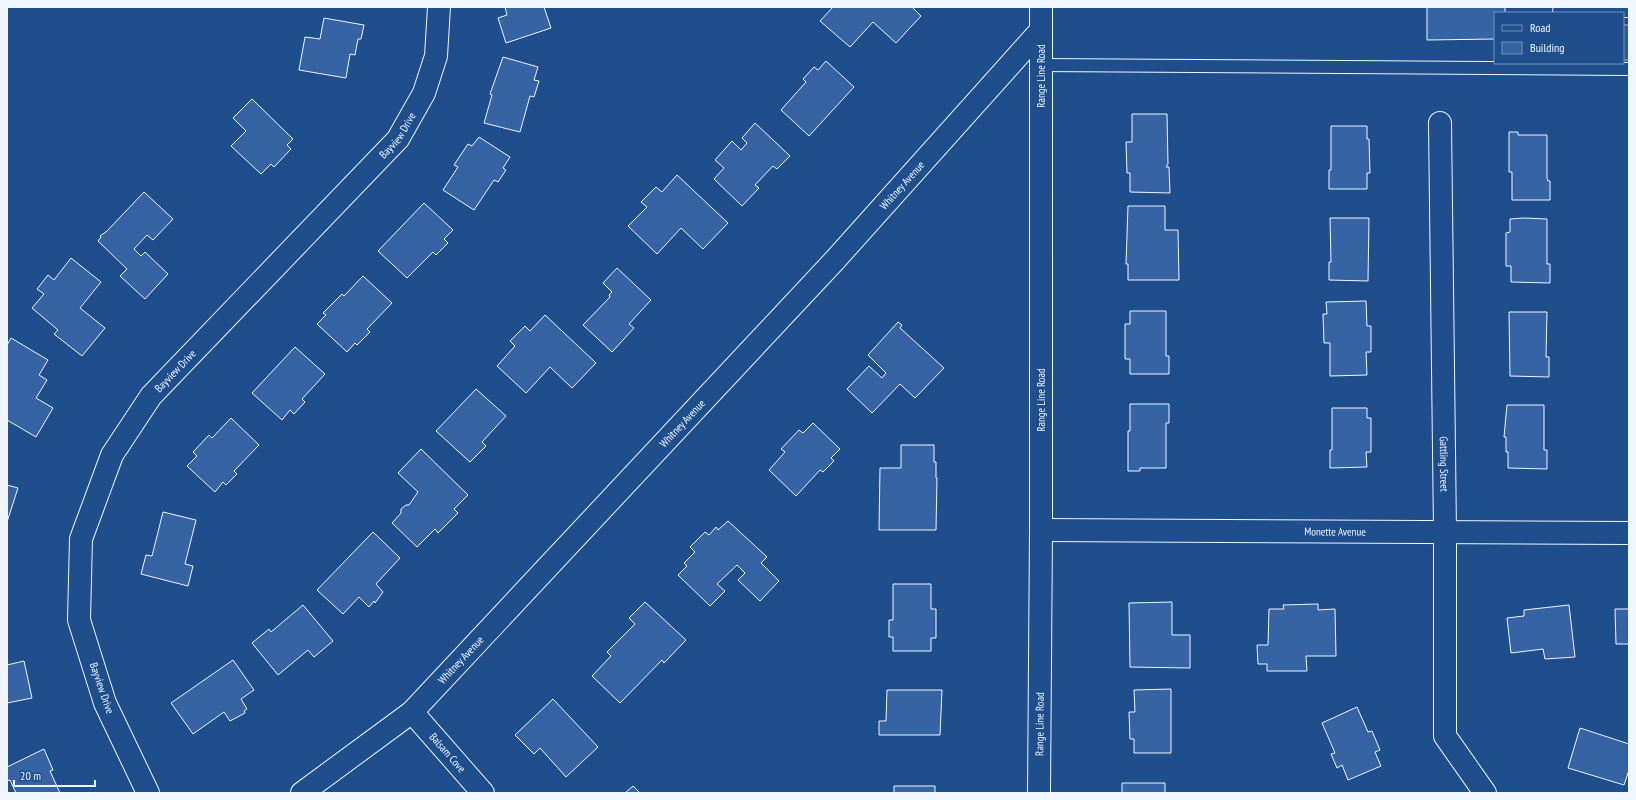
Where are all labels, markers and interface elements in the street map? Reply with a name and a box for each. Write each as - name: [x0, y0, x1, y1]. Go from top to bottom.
- legend: [1494, 12, 1624, 64]
- text: Road: [1530, 20, 1550, 35]
- text: Building: [1530, 40, 1565, 55]
- street label: Range Line Road: [1034, 44, 1048, 108]
- street label: Bayview Drive: [376, 110, 419, 161]
- street label: Whitney Avenue: [877, 158, 928, 213]
- street label: Bayview Drive: [152, 346, 199, 395]
- street label: Range Line Road: [1034, 368, 1048, 432]
- street label: Whitney Avenue: [656, 396, 708, 450]
- street label: Gattling Street: [1437, 436, 1452, 492]
- street label: Monette Avenue: [1304, 524, 1366, 539]
- street label: Whitney Avenue: [435, 633, 487, 687]
- street label: Bayview Drive: [87, 660, 117, 716]
- street label: Range Line Road: [1032, 692, 1047, 756]
- street label: Balsam Cove: [427, 730, 469, 776]
- scale bar: [14, 762, 95, 788]
- text: 20 m: [20, 768, 41, 783]

